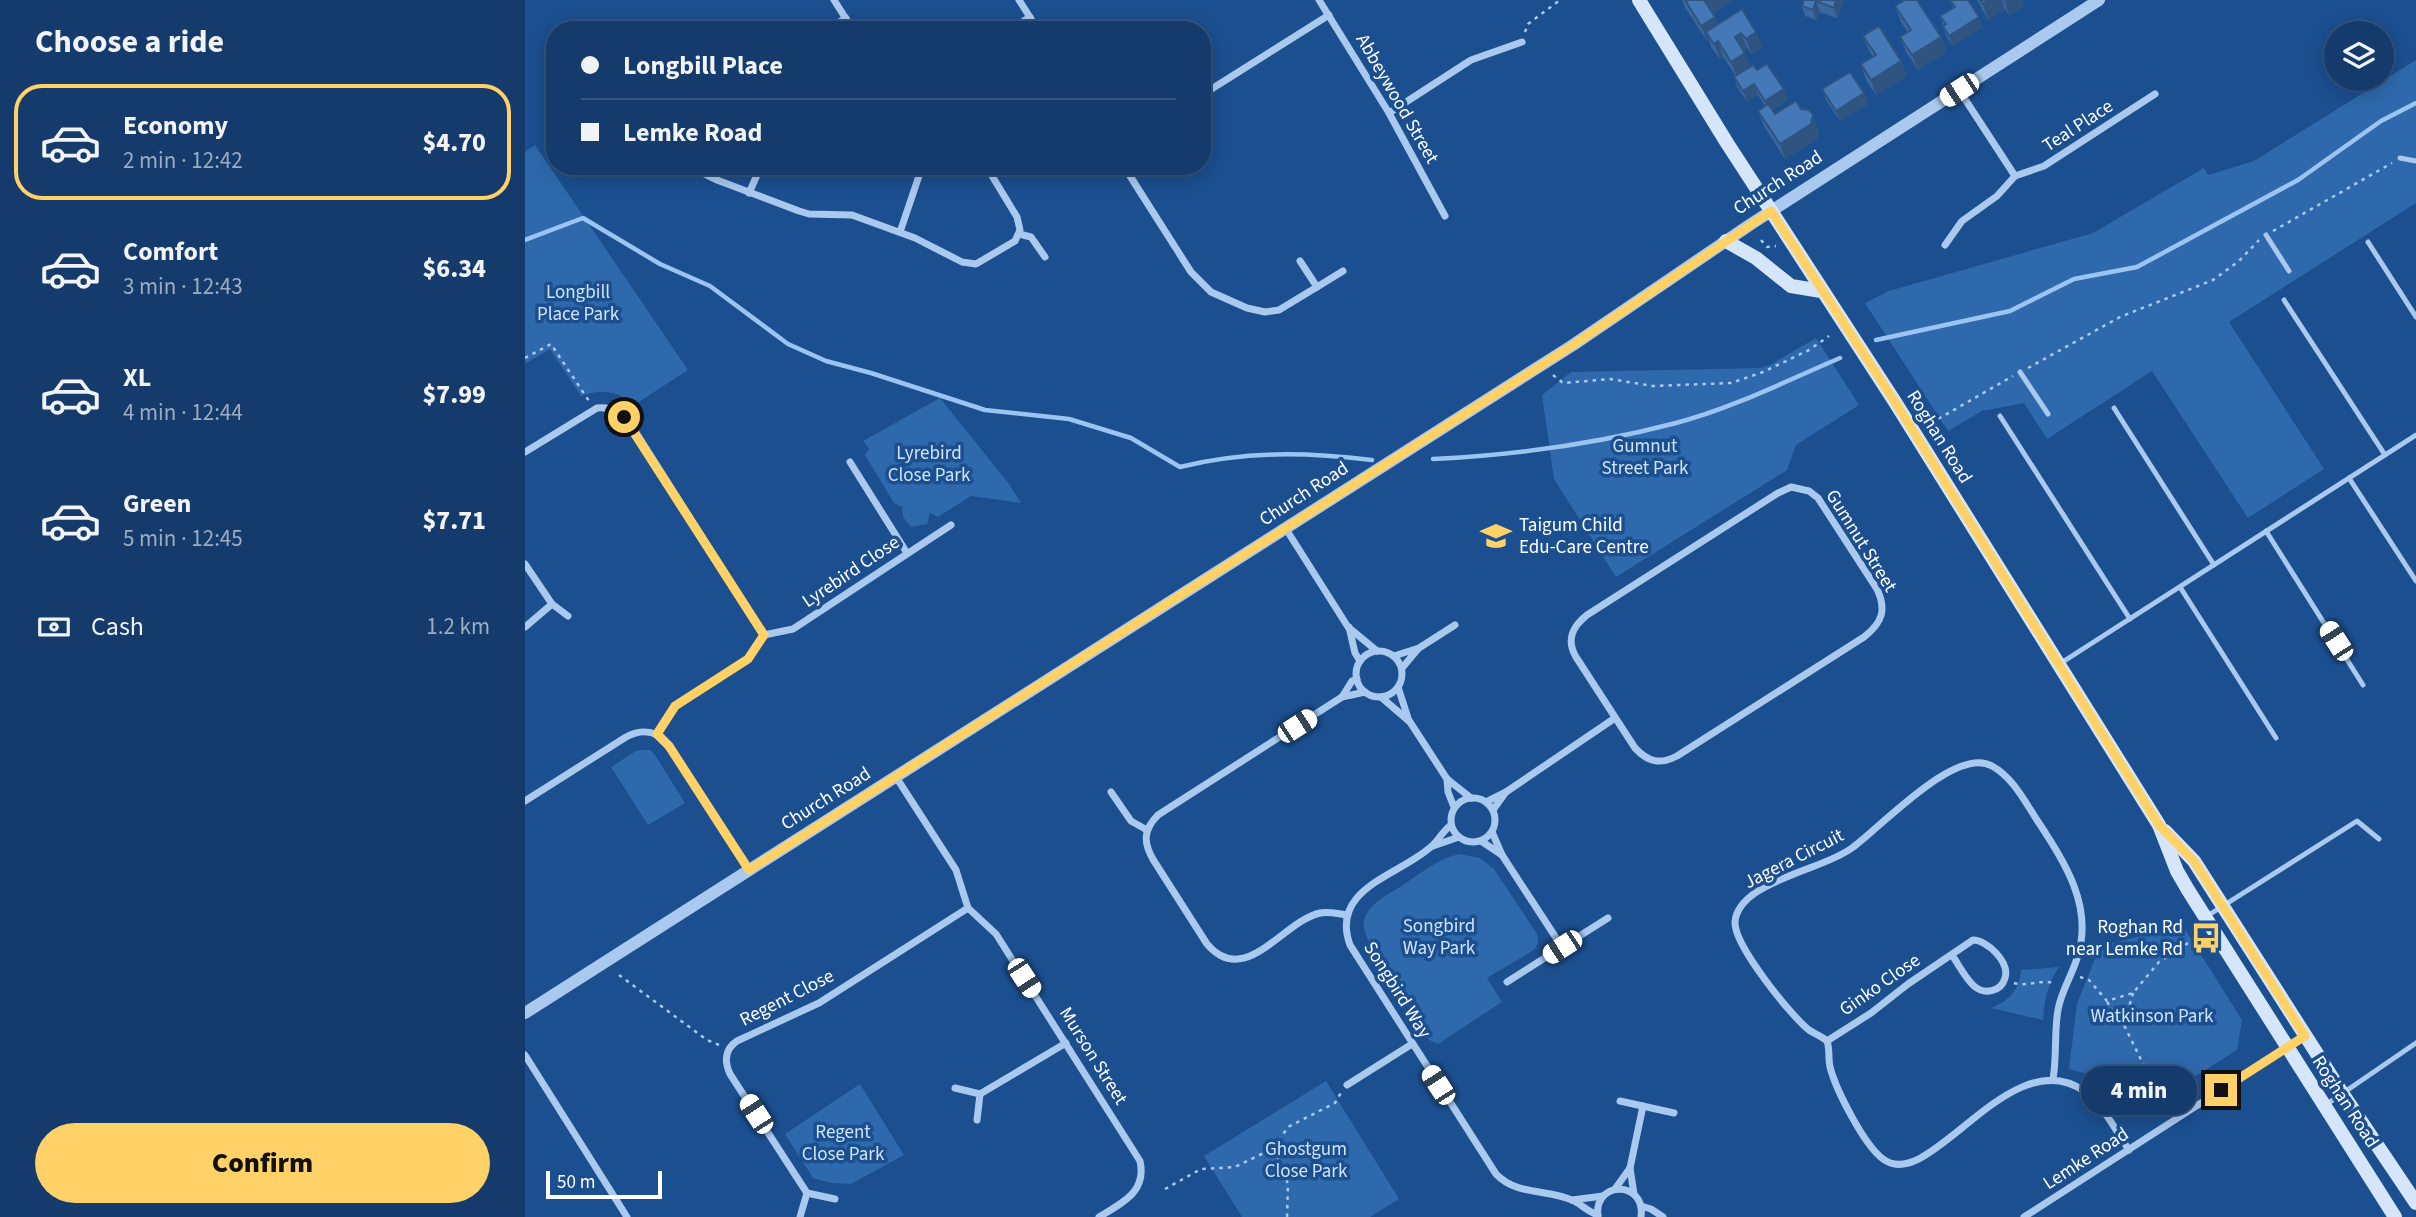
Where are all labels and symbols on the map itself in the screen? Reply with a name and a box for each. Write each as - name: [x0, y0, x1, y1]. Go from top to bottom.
- street label: Abbeywood Street: [1349, 29, 1445, 169]
- car: [1936, 70, 1983, 110]
- street label: Teal Place: [2037, 93, 2119, 159]
- street label: Church Road: [1728, 144, 1828, 222]
- park label: Longbill Place Park: [537, 279, 620, 328]
- street label: Roghan Road: [1900, 385, 1978, 489]
- route start: [608, 401, 640, 433]
- park label: Gumnut Street Park: [1602, 433, 1689, 482]
- park label: Lyrebird Close Park: [888, 440, 971, 489]
- street label: Church Road: [1254, 455, 1354, 533]
- street label: Gumnut Street: [1819, 485, 1904, 598]
- place label: Taigum Child Edu-Care Centre: [1519, 512, 1649, 561]
- school or university icon: Taigum Child Edu-Care Centre: [1479, 519, 1513, 553]
- street label: Lyrebird Close: [797, 529, 905, 615]
- car: [2316, 618, 2357, 664]
- car: [1274, 706, 1321, 746]
- street label: Church Road: [776, 761, 876, 837]
- street label: Jagera Circuit: [1739, 822, 1849, 896]
- park label: Songbird Way Park: [1403, 913, 1476, 962]
- place label: Roghan Rd near Lemke Rd: [2066, 914, 2183, 963]
- bus stop icon: Roghan Rd near Lemke Rd: [2189, 921, 2223, 955]
- car: [1539, 927, 1586, 967]
- street label: Songbird Way: [1357, 936, 1438, 1044]
- street label: Ginko Close: [1834, 947, 1926, 1023]
- car: [1004, 955, 1045, 1001]
- street label: Regent Close: [735, 963, 839, 1033]
- street label: Murson Street: [1052, 1002, 1134, 1111]
- park label: Watkinson Park: [2091, 1003, 2214, 1030]
- street label: Roghan Road: [2305, 1050, 2385, 1154]
- car: [1418, 1062, 1459, 1108]
- callout: 4 min: [2081, 1066, 2197, 1114]
- route end: [2205, 1074, 2237, 1106]
- car: [736, 1091, 777, 1137]
- park label: Regent Close Park: [802, 1119, 885, 1168]
- street label: Lemke Road: [2038, 1121, 2134, 1197]
- park label: Ghostgum Close Park: [1265, 1136, 1348, 1185]
- scale bar: [546, 1168, 661, 1200]

